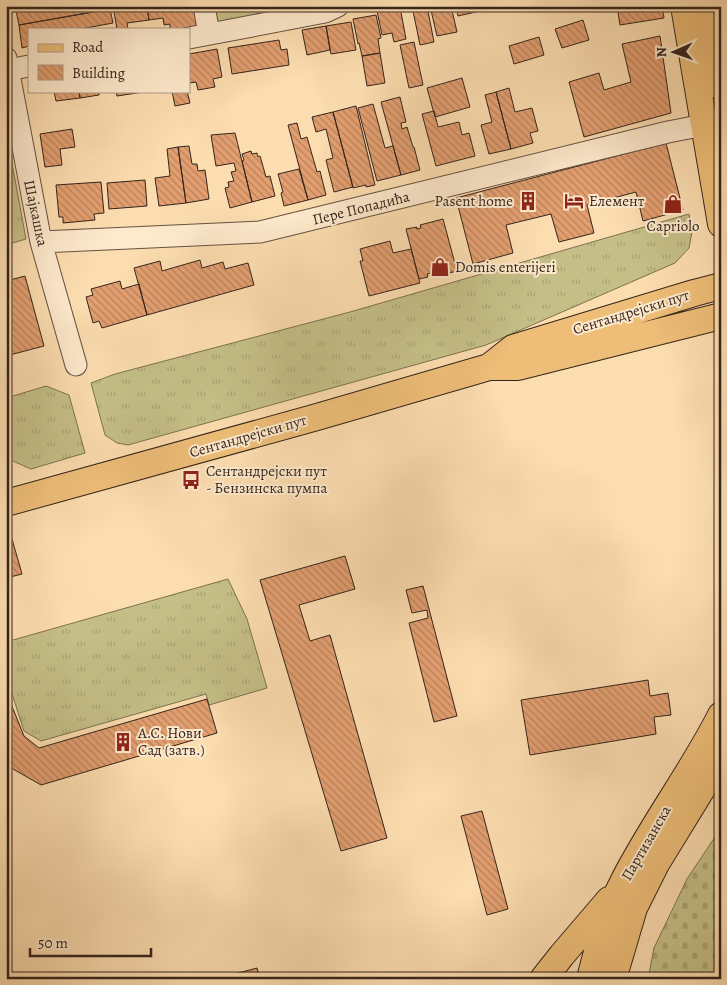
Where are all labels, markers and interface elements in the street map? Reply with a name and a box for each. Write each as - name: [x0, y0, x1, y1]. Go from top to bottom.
- legend: [28, 28, 190, 92]
- north arrow: [650, 28, 700, 78]
- text: Road: [72, 37, 104, 57]
- text: N: [652, 47, 671, 58]
- text: Building: [72, 63, 125, 83]
- street label: Шајкашка: [19, 178, 53, 248]
- street label: Пере Попадића: [310, 186, 412, 230]
- building icon: Pasent home: [517, 190, 539, 212]
- hotel icon: Елемент: [563, 190, 585, 212]
- place label: Pasent home: [434, 191, 513, 211]
- place label: Елемент: [589, 191, 645, 211]
- shop icon: Capriolo: [662, 193, 684, 215]
- place label: Capriolo: [647, 216, 699, 236]
- shop icon: Domis enterijeri: [429, 256, 451, 278]
- place label: Domis enterijeri: [455, 257, 556, 277]
- street label: Сентандрејски пут: [570, 285, 692, 339]
- street label: Сентандрејски пут: [187, 410, 309, 462]
- place label: Сентандрејски пут - Бензинска пумпа: [206, 461, 328, 498]
- bus stop icon: Сентандрејски пут - Бензинска пумпа: [180, 469, 202, 491]
- place label: А.С. Нови Сад (затв.): [137, 723, 205, 760]
- building icon: А.С. Нови Сад (затв.): [112, 731, 134, 753]
- street label: Партизанска: [616, 802, 676, 884]
- scale bar: [30, 925, 151, 957]
- text: 50 m: [38, 933, 68, 953]

